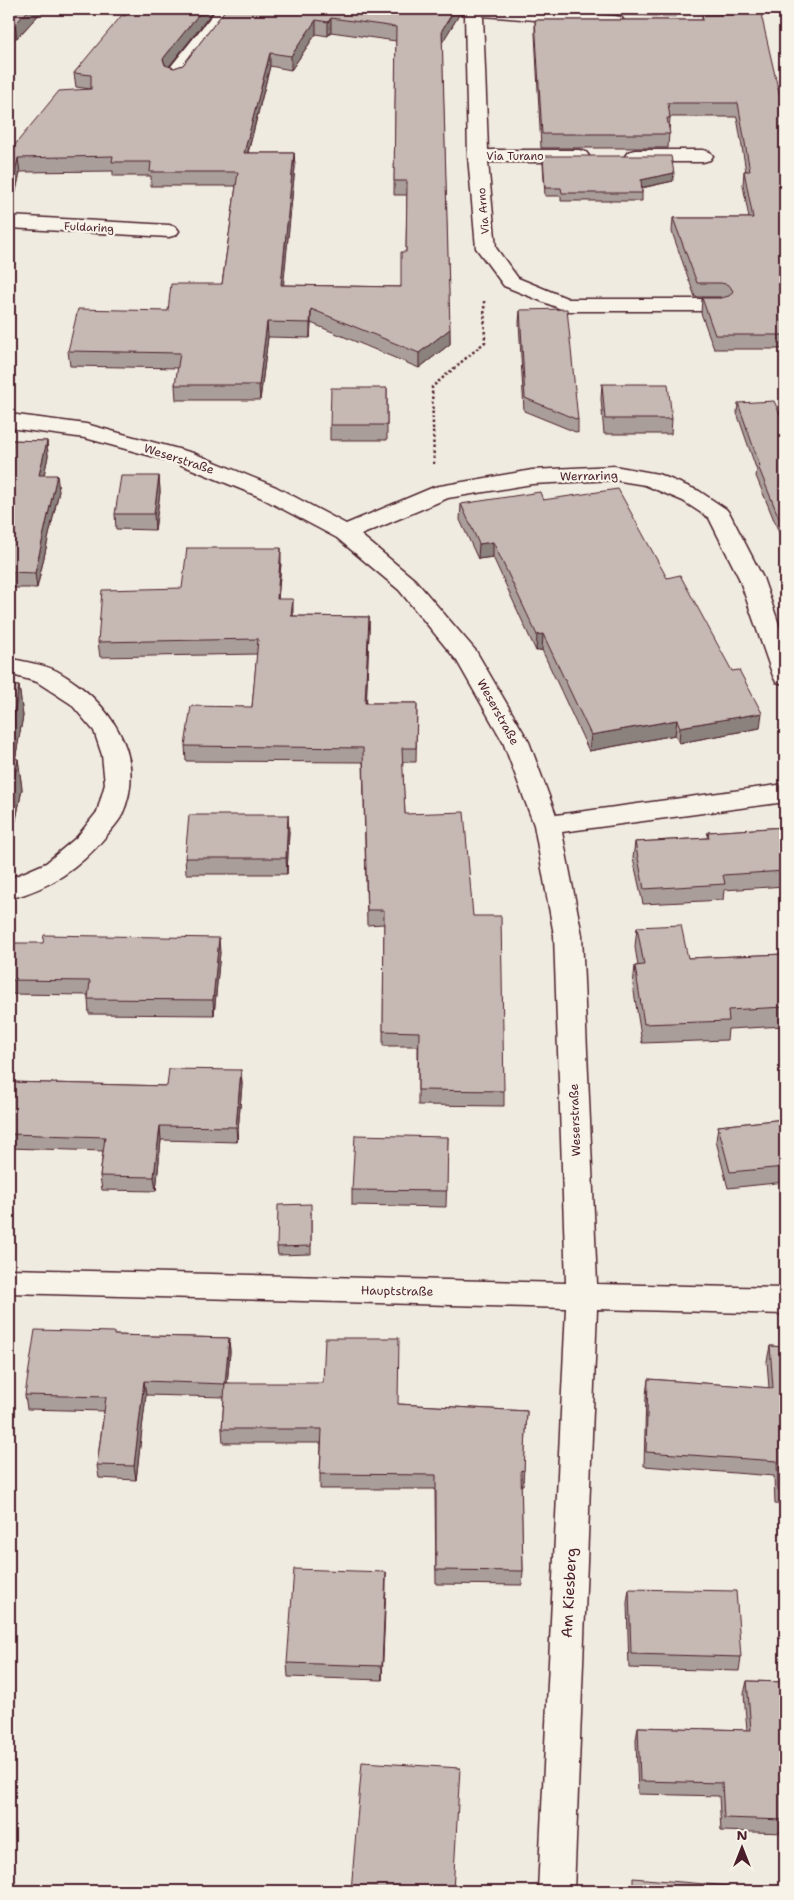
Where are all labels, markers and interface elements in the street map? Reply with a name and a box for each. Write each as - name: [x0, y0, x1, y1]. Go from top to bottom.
- street label: Via Turano: [486, 149, 544, 164]
- street label: Via Arno: [474, 187, 493, 235]
- street label: Fuldaring: [64, 219, 115, 236]
- street label: Weserstraße: [142, 440, 216, 478]
- street label: Werraring: [560, 467, 618, 485]
- street label: Weserstraße: [473, 676, 523, 748]
- street label: Weserstraße: [566, 1083, 584, 1157]
- street label: Hauptstraße: [361, 1282, 434, 1300]
- street label: Am Kiesberg: [557, 1547, 581, 1639]
- north arrow: [716, 1822, 766, 1872]
- text: N: [736, 1826, 748, 1844]

